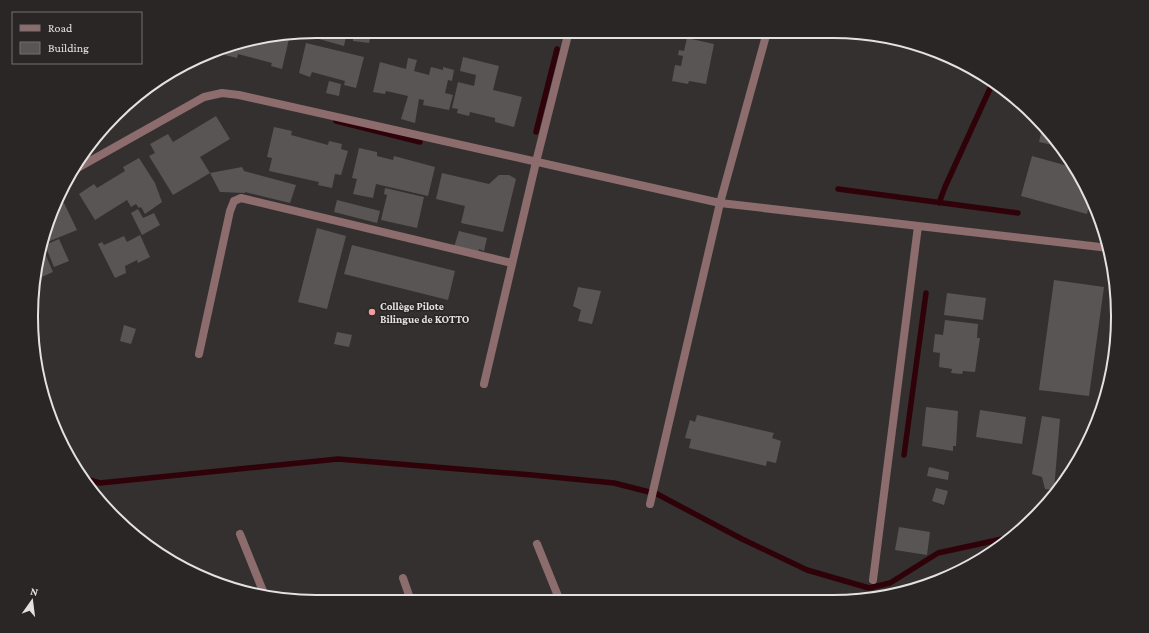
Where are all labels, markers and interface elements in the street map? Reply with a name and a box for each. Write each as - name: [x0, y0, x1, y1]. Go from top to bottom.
- legend: [12, 12, 142, 64]
- text: Road: [48, 21, 73, 35]
- text: Building: [48, 41, 89, 55]
- place label: Collège Pilote Bilingue de KOTTO: [380, 300, 470, 325]
- marker: Collège Pilote Bilingue de KOTTO: [367, 307, 377, 317]
- north arrow: [12, 581, 52, 621]
- text: N: [29, 585, 40, 598]

